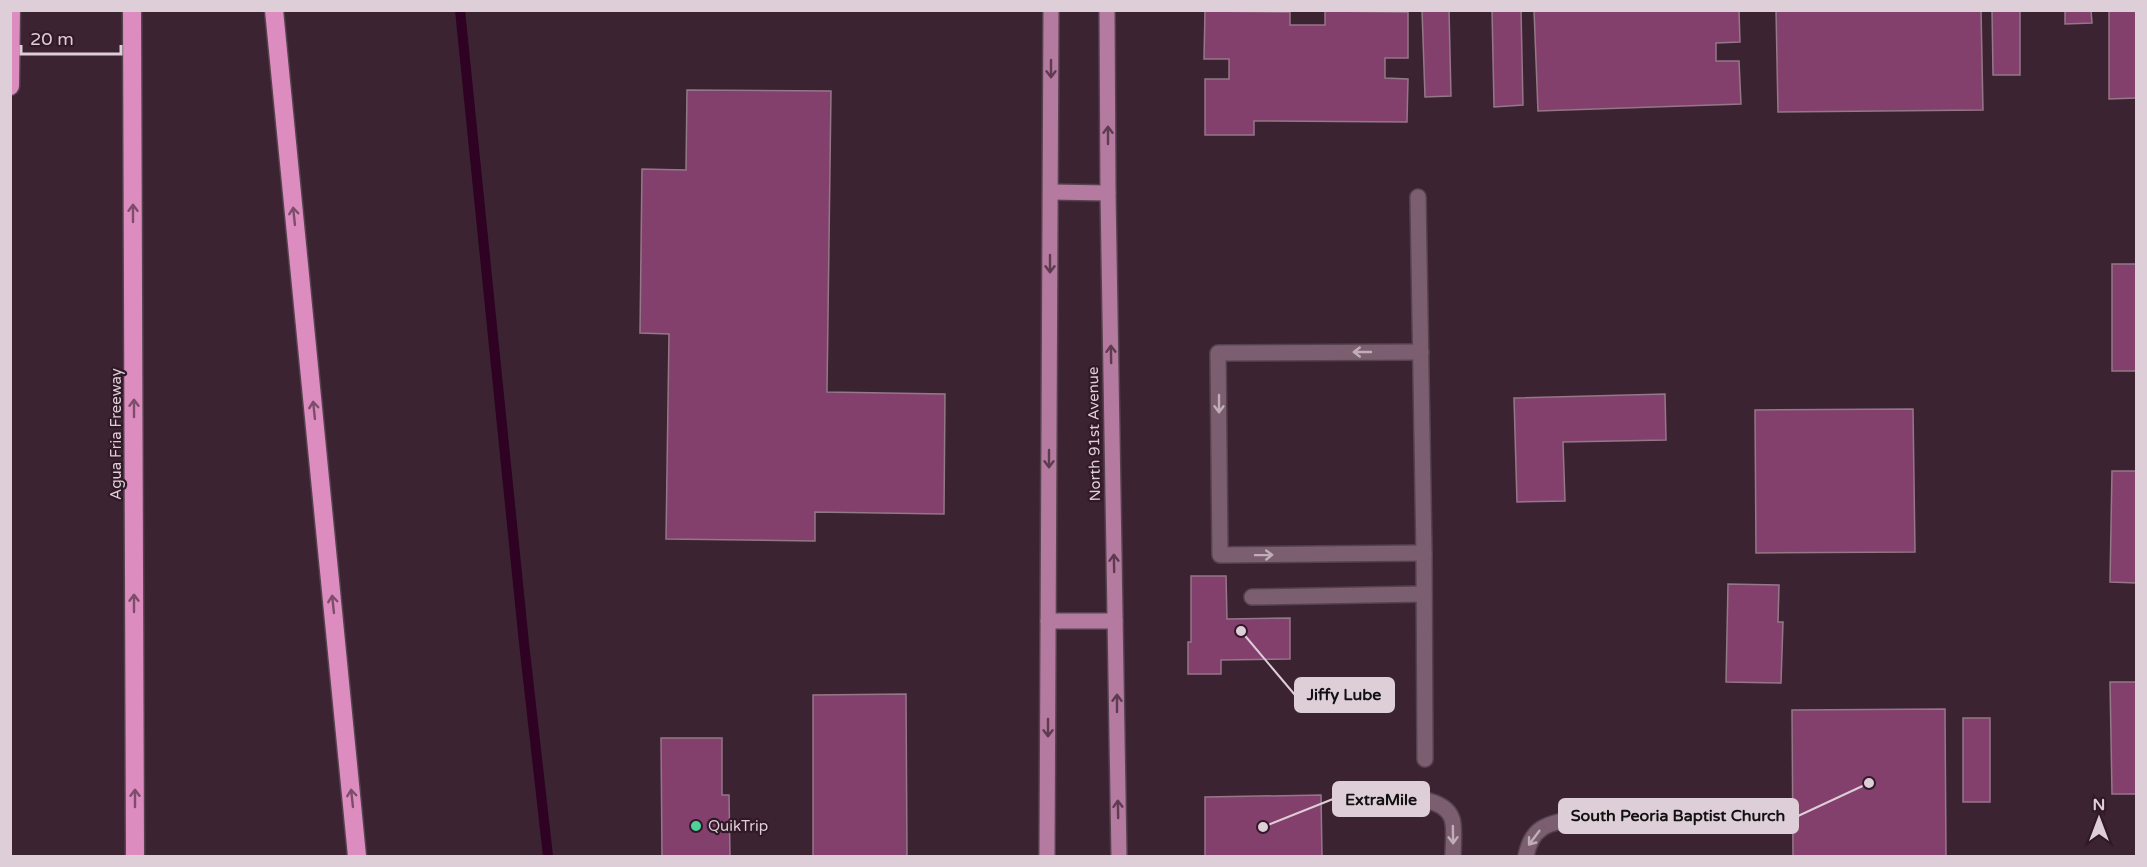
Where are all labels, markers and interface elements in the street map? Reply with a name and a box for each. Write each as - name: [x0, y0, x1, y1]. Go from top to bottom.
- scale bar: [21, 18, 122, 56]
- text: 20 m: [30, 28, 74, 50]
- one-way arrow: [1045, 58, 1057, 78]
- one-way arrow: [1102, 125, 1114, 145]
- one-way arrow: [127, 204, 139, 224]
- one-way arrow: [288, 207, 299, 227]
- one-way arrow: [1044, 253, 1056, 273]
- one-way arrow: [1105, 344, 1116, 364]
- one-way arrow: [1353, 346, 1373, 358]
- street label: North 91st Avenue: [1084, 366, 1104, 502]
- street label: Agua Fria Freeway: [107, 368, 125, 500]
- one-way arrow: [1213, 393, 1224, 413]
- one-way arrow: [128, 399, 140, 419]
- one-way arrow: [308, 401, 319, 421]
- one-way arrow: [1043, 448, 1055, 468]
- one-way arrow: [1253, 549, 1273, 560]
- one-way arrow: [1108, 553, 1120, 573]
- one-way arrow: [128, 594, 140, 614]
- one-way arrow: [327, 595, 338, 615]
- callout: Jiffy Lube: [1295, 678, 1394, 712]
- text: Jiffy Lube: [1306, 685, 1381, 705]
- one-way arrow: [1111, 693, 1123, 713]
- one-way arrow: [1042, 718, 1054, 738]
- callout: ExtraMile: [1333, 782, 1429, 816]
- one-way arrow: [129, 789, 141, 809]
- one-way arrow: [346, 789, 357, 809]
- north arrow: [2069, 789, 2129, 849]
- text: ExtraMile: [1345, 790, 1417, 810]
- text: N: [2093, 795, 2105, 815]
- one-way arrow: [1112, 799, 1124, 819]
- callout: South Peoria Baptist Church: [1559, 799, 1798, 833]
- text: South Peoria Baptist Church: [1571, 806, 1785, 826]
- place label: QuikTrip: [708, 817, 768, 835]
- marker: QuikTrip: [689, 819, 703, 833]
- one-way arrow: [1447, 824, 1458, 844]
- one-way arrow: [1528, 830, 1540, 846]

